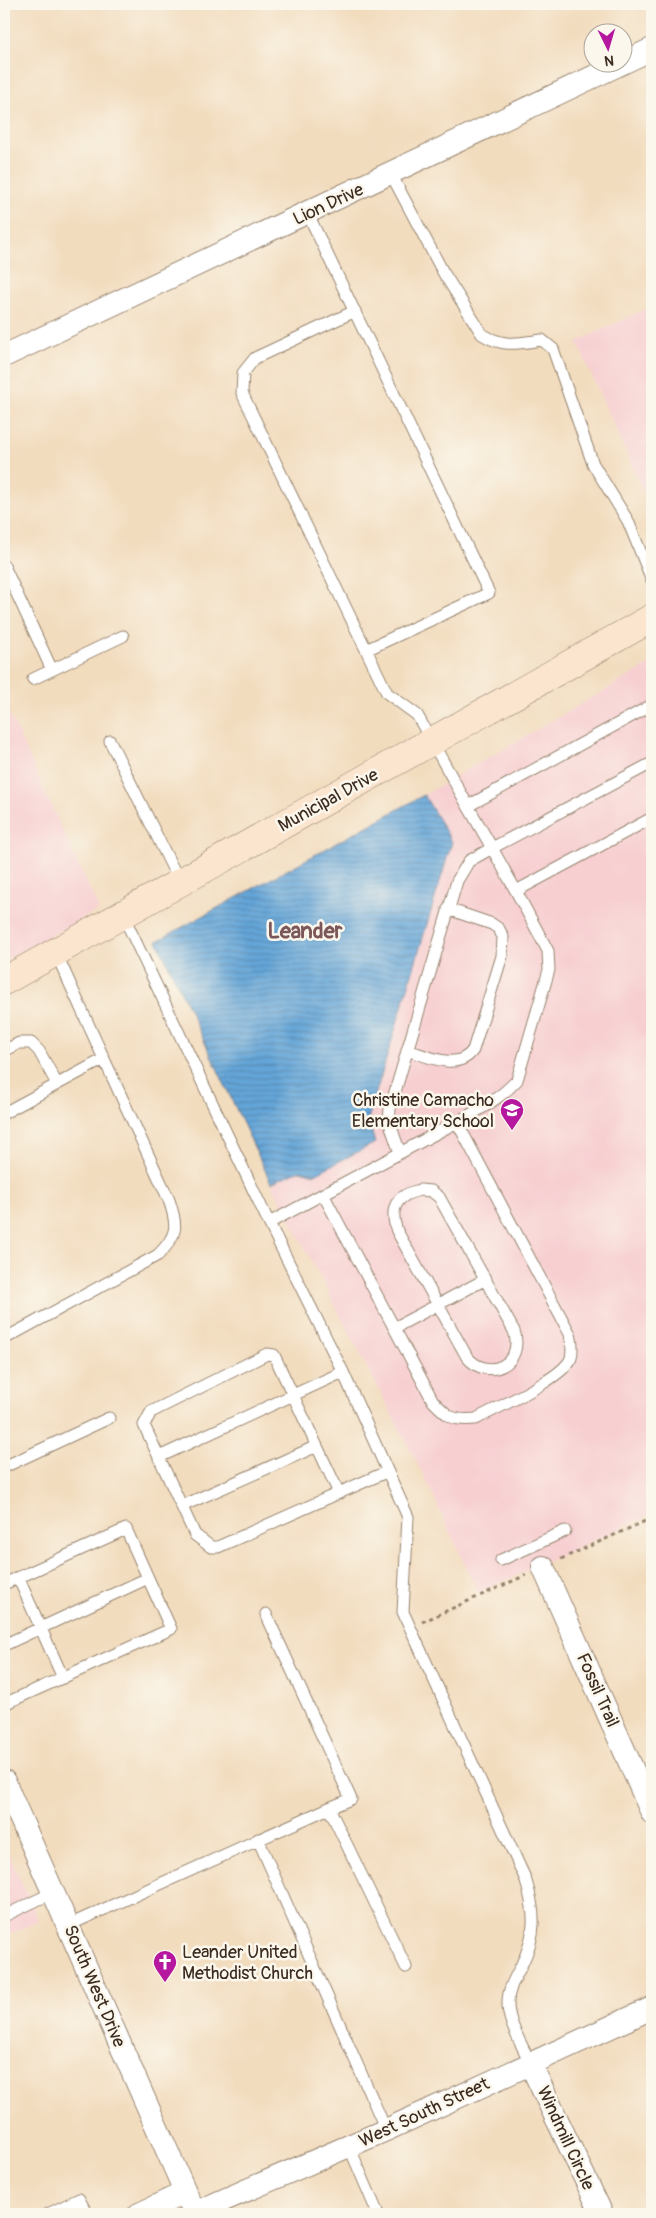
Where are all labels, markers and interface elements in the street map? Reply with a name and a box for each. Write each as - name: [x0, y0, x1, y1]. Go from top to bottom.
- north arrow: [584, 22, 634, 72]
- text: N: [604, 52, 615, 69]
- street label: Lion Drive: [289, 178, 367, 231]
- street label: Municipal Drive: [274, 763, 383, 837]
- district label: Leander: [268, 917, 344, 945]
- place label: Christine Camacho Elementary School: [352, 1089, 494, 1133]
- school or university icon: Christine Camacho Elementary School: [499, 1097, 525, 1131]
- street label: Fossil Trail: [571, 1650, 624, 1731]
- street label: South West Drive: [58, 1922, 131, 2051]
- place label: Leander United Methodist Church: [182, 1941, 313, 1985]
- church icon: Leander United Methodist Church: [152, 1949, 178, 1983]
- street label: West South Street: [355, 2072, 494, 2153]
- street label: Windmill Circle: [531, 2083, 600, 2194]

